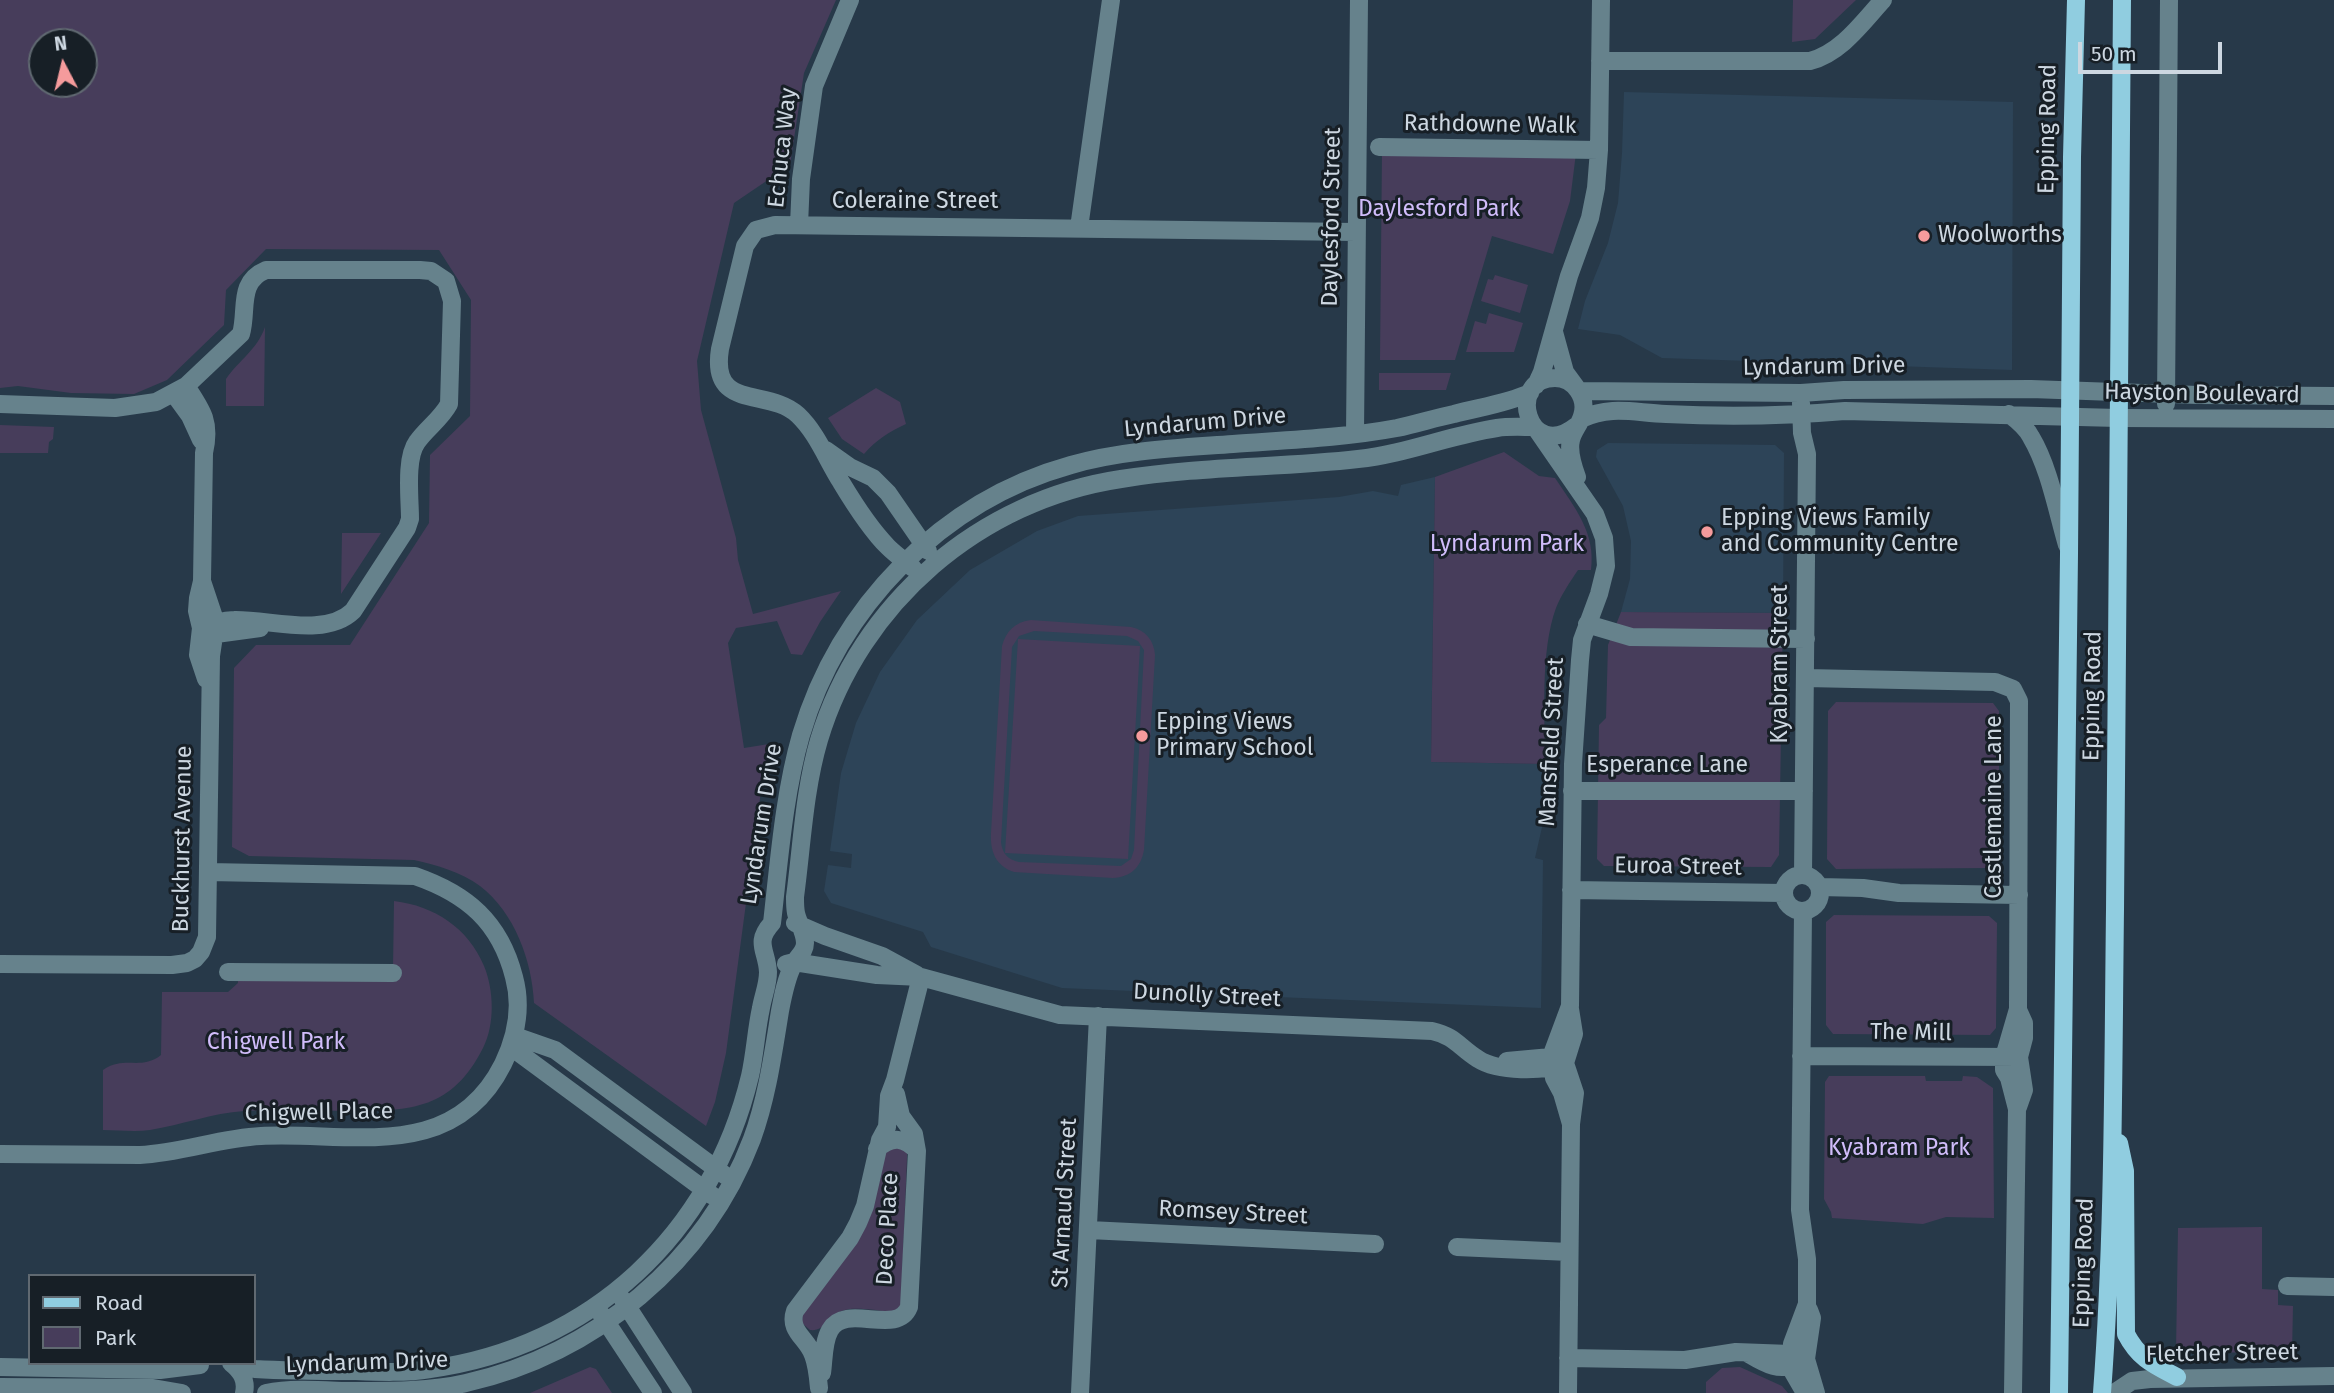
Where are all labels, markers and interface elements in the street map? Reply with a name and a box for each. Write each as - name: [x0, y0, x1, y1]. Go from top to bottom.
- north arrow: [28, 28, 98, 98]
- scale bar: [2082, 28, 2226, 72]
- text: N: [53, 31, 68, 56]
- text: 50 m: [2091, 41, 2137, 67]
- street label: Epping Road: [2033, 64, 2063, 194]
- street label: Echuca Way: [763, 86, 803, 210]
- street label: Rathdowne Walk: [1403, 110, 1577, 140]
- street label: Daylesford Street: [1317, 127, 1347, 307]
- street label: Coleraine Street: [832, 188, 998, 216]
- park label: Daylesford Park: [1358, 196, 1520, 224]
- place label: Woolworths: [1938, 222, 2062, 250]
- marker: Woolworths: [1916, 228, 1932, 244]
- street label: Lyndarum Drive: [1742, 352, 1906, 382]
- street label: Hayston Boulevard: [2104, 378, 2300, 410]
- street label: Lyndarum Drive: [1123, 402, 1287, 444]
- place label: Epping Views Family and Community Centre: [1721, 505, 1959, 559]
- marker: Epping Views Family and Community Centre: [1699, 524, 1715, 540]
- park label: Lyndarum Park: [1430, 531, 1584, 559]
- street label: Kyabram Street: [1767, 584, 1795, 744]
- street label: Epping Road: [2078, 631, 2108, 761]
- street label: Mansfield Street: [1534, 657, 1570, 827]
- place label: Epping Views Primary School: [1156, 709, 1313, 763]
- street label: Castlemaine Lane: [1981, 715, 2009, 899]
- marker: Epping Views Primary School: [1134, 728, 1150, 744]
- street label: Lyndarum Drive: [736, 741, 788, 907]
- street label: Buckhurst Avenue: [168, 745, 198, 933]
- street label: Esperance Lane: [1586, 752, 1748, 780]
- street label: Euroa Street: [1614, 852, 1742, 882]
- street label: Dunolly Street: [1132, 978, 1282, 1014]
- street label: The Mill: [1870, 1018, 1952, 1048]
- park label: Chigwell Park: [207, 1029, 345, 1057]
- street label: Chigwell Place: [245, 1098, 393, 1128]
- street label: St Arnaud Street: [1047, 1117, 1083, 1289]
- park label: Kyabram Park: [1828, 1135, 1970, 1163]
- street label: Deco Place: [871, 1172, 905, 1286]
- street label: Romsey Street: [1158, 1195, 1308, 1231]
- street label: Epping Road: [2068, 1197, 2100, 1329]
- legend: [28, 1274, 256, 1365]
- text: Road: [95, 1290, 143, 1316]
- text: Park: [95, 1325, 136, 1351]
- street label: Fletcher Street: [2145, 1339, 2299, 1369]
- street label: Lyndarum Drive: [285, 1346, 449, 1380]

